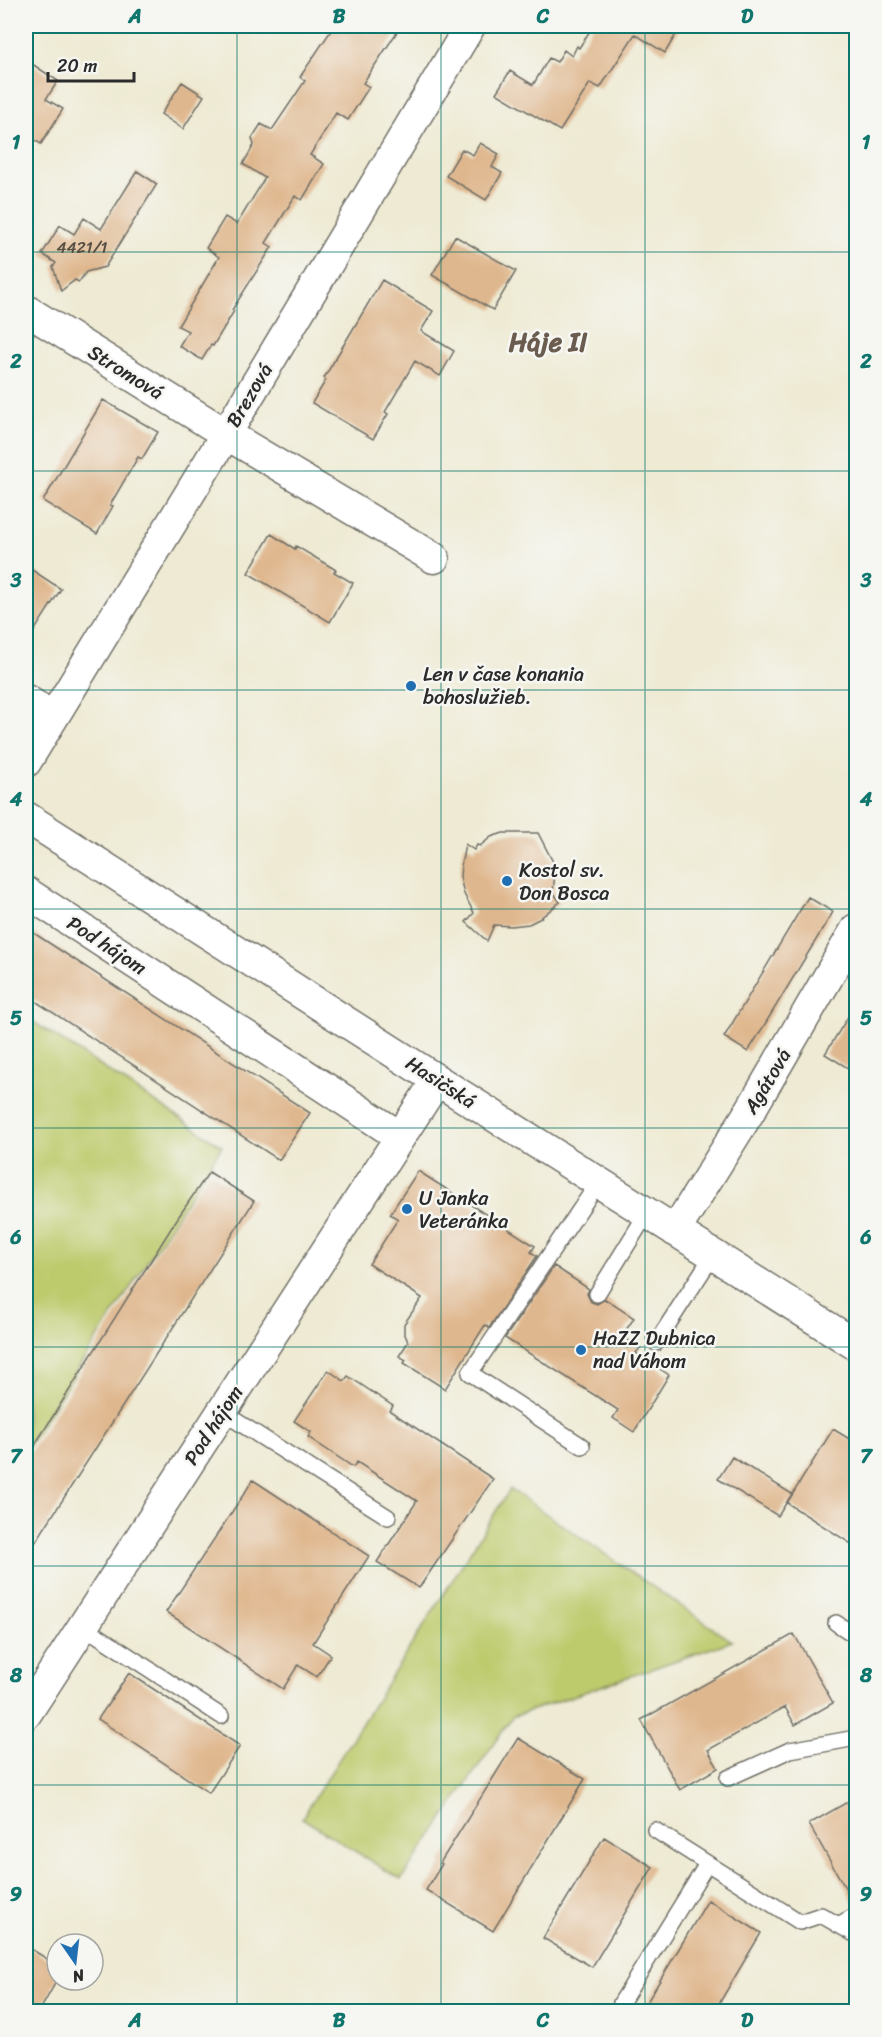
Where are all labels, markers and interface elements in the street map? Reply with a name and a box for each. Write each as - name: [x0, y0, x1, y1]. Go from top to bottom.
- text: A: [127, 0, 142, 34]
- text: B: [333, 0, 346, 34]
- text: C: [536, 0, 550, 34]
- text: D: [741, 0, 754, 34]
- scale bar: [48, 45, 134, 83]
- text: 20 m: [57, 50, 97, 82]
- text: 1: [12, 125, 21, 160]
- text: 1: [862, 125, 871, 160]
- house number: 4421/1: [57, 233, 108, 262]
- district label: Háje II: [509, 319, 588, 365]
- street label: Stromová: [81, 335, 171, 410]
- text: 2: [9, 344, 22, 379]
- text: 2: [859, 344, 872, 379]
- street label: Brezová: [216, 356, 282, 434]
- text: 3: [10, 563, 22, 598]
- text: 3: [860, 563, 872, 598]
- place label: Len v čase konania bohoslužieb.: [423, 657, 584, 715]
- marker: Len v čase konania bohoslužieb.: [404, 679, 418, 693]
- text: 4: [9, 782, 23, 817]
- text: 4: [859, 782, 873, 817]
- place label: Kostol sv. Don Bosca: [519, 853, 609, 911]
- marker: Kostol sv. Don Bosca: [500, 874, 514, 888]
- street label: Pod hájom: [59, 906, 154, 985]
- text: 5: [10, 1001, 22, 1036]
- text: 5: [860, 1001, 872, 1036]
- street label: Agátová: [734, 1042, 801, 1122]
- street label: Hasičská: [398, 1046, 483, 1119]
- place label: U Janka Veteránka: [419, 1181, 508, 1239]
- marker: U Janka Veteránka: [400, 1202, 414, 1216]
- text: 6: [9, 1220, 22, 1255]
- text: 6: [859, 1220, 872, 1255]
- place label: HaZZ Dubnica nad Váhom: [593, 1321, 715, 1379]
- marker: HaZZ Dubnica nad Váhom: [574, 1343, 588, 1357]
- street label: Pod hájom: [174, 1378, 253, 1473]
- text: 7: [10, 1439, 23, 1474]
- text: 7: [860, 1439, 873, 1474]
- text: 8: [9, 1658, 23, 1693]
- text: 8: [859, 1658, 873, 1693]
- text: 9: [10, 1877, 22, 1912]
- text: 9: [860, 1877, 872, 1912]
- north arrow: [45, 1932, 105, 1992]
- text: N: [69, 1960, 88, 1992]
- text: A: [127, 2003, 142, 2037]
- text: B: [333, 2003, 346, 2037]
- text: C: [536, 2003, 550, 2037]
- text: D: [741, 2003, 754, 2037]

